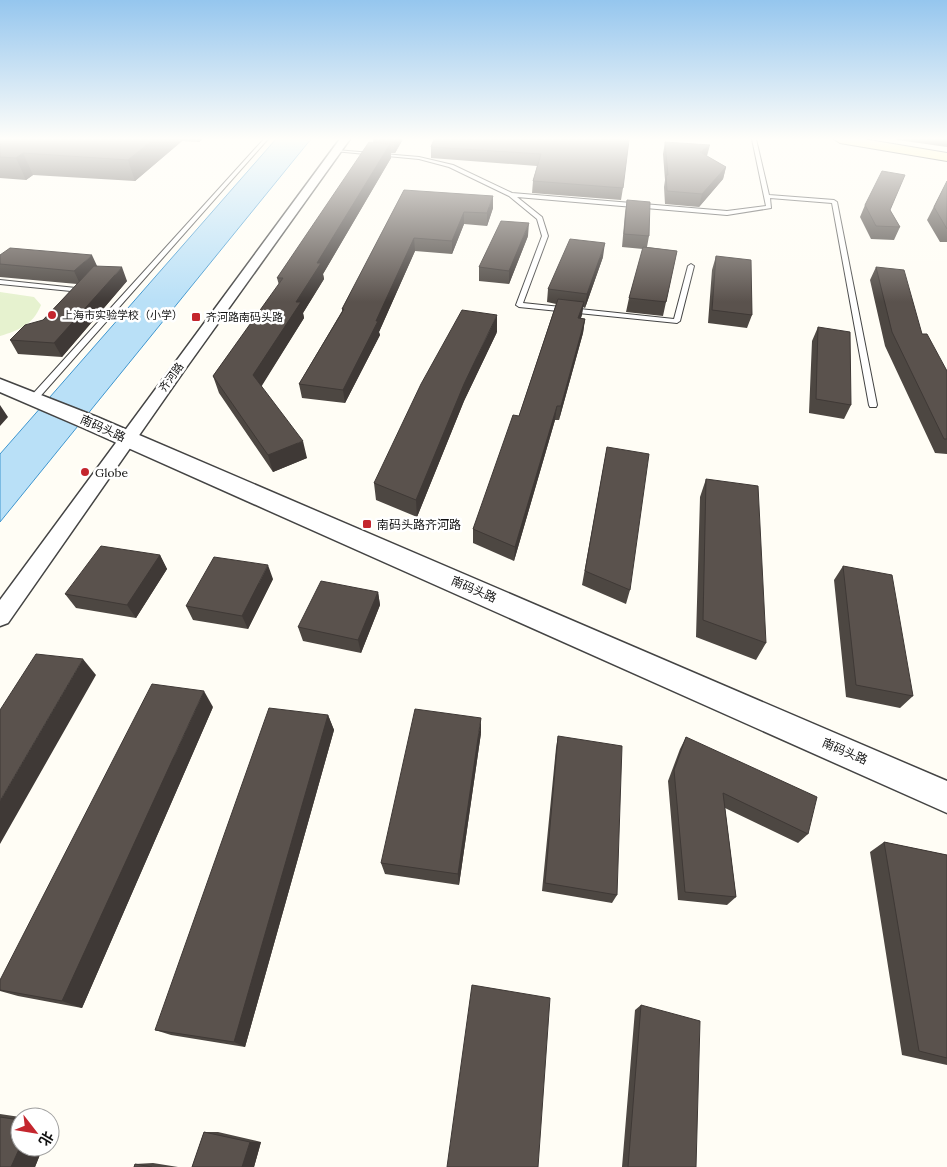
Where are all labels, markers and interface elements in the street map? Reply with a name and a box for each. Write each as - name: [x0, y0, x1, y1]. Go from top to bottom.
- place label: 上海市实验学校（小学）: [62, 308, 183, 322]
- marker: 上海市实验学校（小学）: [46, 309, 58, 321]
- place label: 齐河路南码头路: [206, 310, 283, 324]
- marker: 齐河路南码头路: [190, 311, 202, 323]
- street label: 齐河路: [156, 360, 186, 394]
- street label: 南码头路: [78, 411, 128, 445]
- place label: Globe: [95, 465, 128, 480]
- marker: Globe: [79, 466, 91, 478]
- place label: 南码头路齐河路: [377, 517, 461, 532]
- marker: 南码头路齐河路: [361, 518, 373, 530]
- street label: 南码头路: [449, 573, 499, 605]
- street label: 南码头路: [820, 735, 870, 767]
- north arrow: [10, 1107, 60, 1157]
- text: 北: [35, 1128, 57, 1149]

